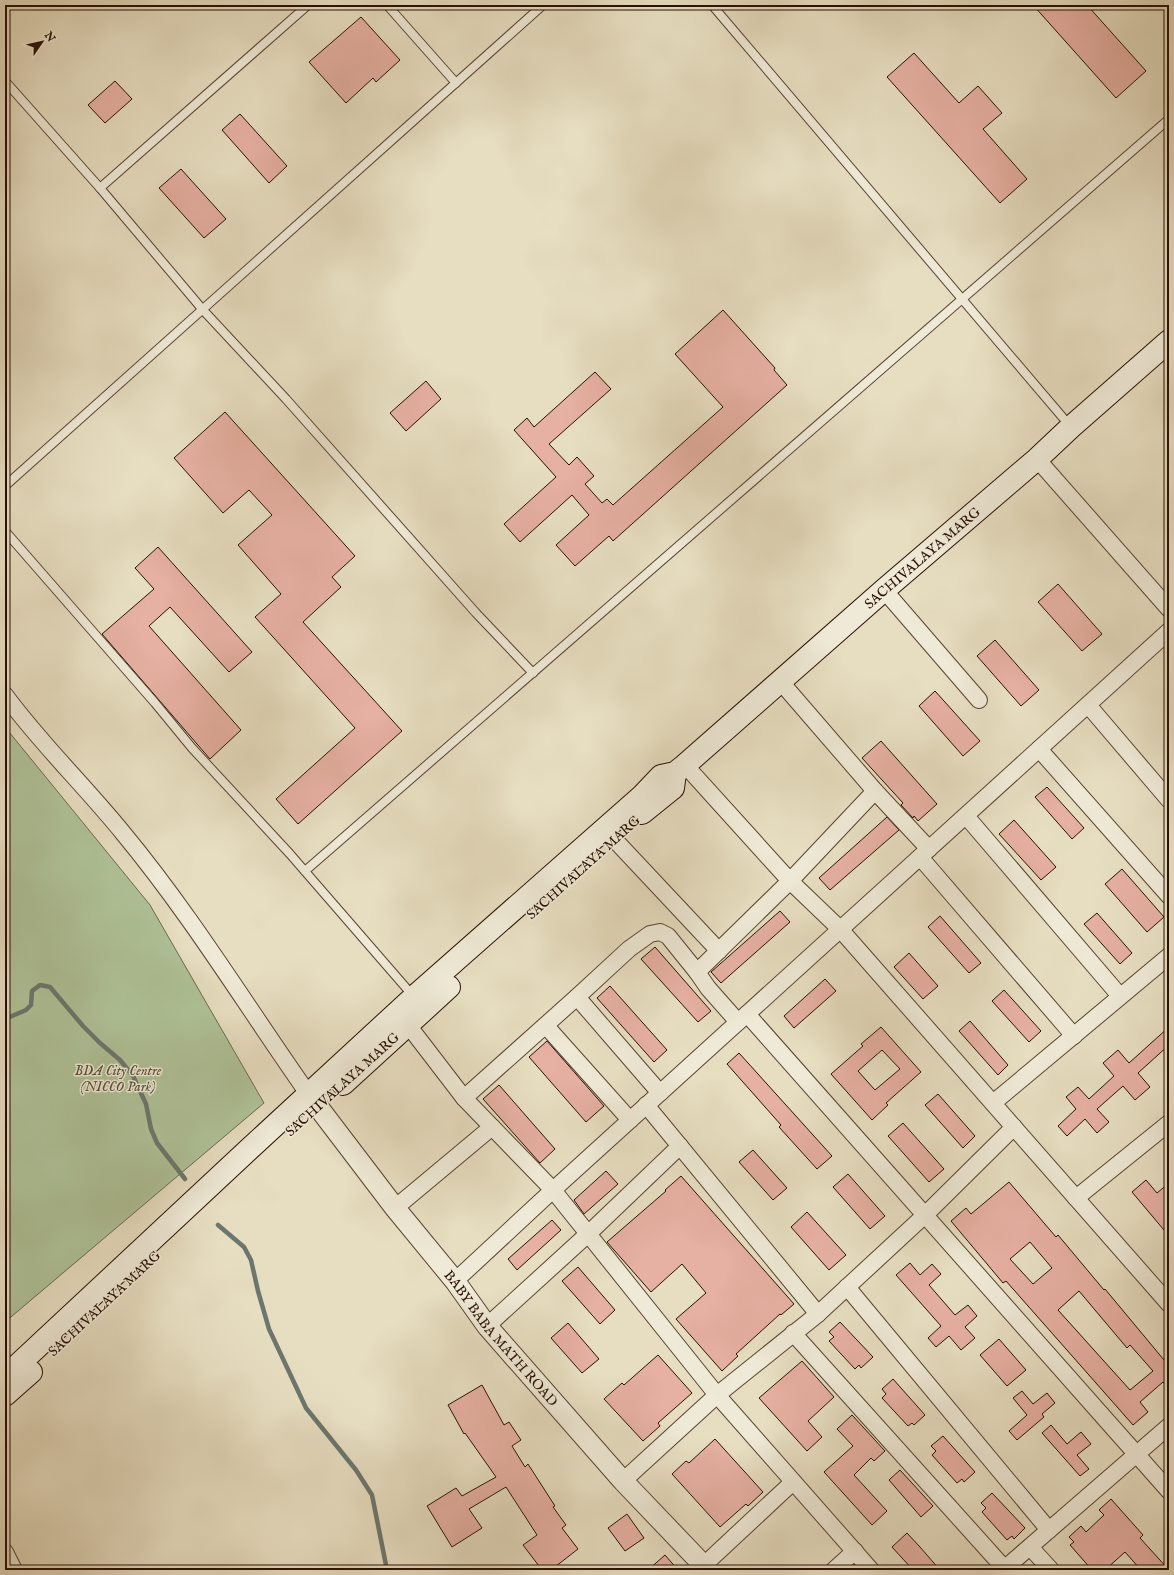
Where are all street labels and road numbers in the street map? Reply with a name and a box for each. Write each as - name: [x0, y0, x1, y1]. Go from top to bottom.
- street label: SACHIVALAYA MARG: [861, 503, 985, 613]
- street label: SACHIVALAYA MARG: [523, 811, 645, 924]
- street label: SACHIVALAYA MARG: [282, 1028, 404, 1141]
- street label: SACHIVALAYA MARG: [45, 1246, 165, 1361]
- street label: BABY BABA MATH ROAD: [440, 1267, 561, 1411]

